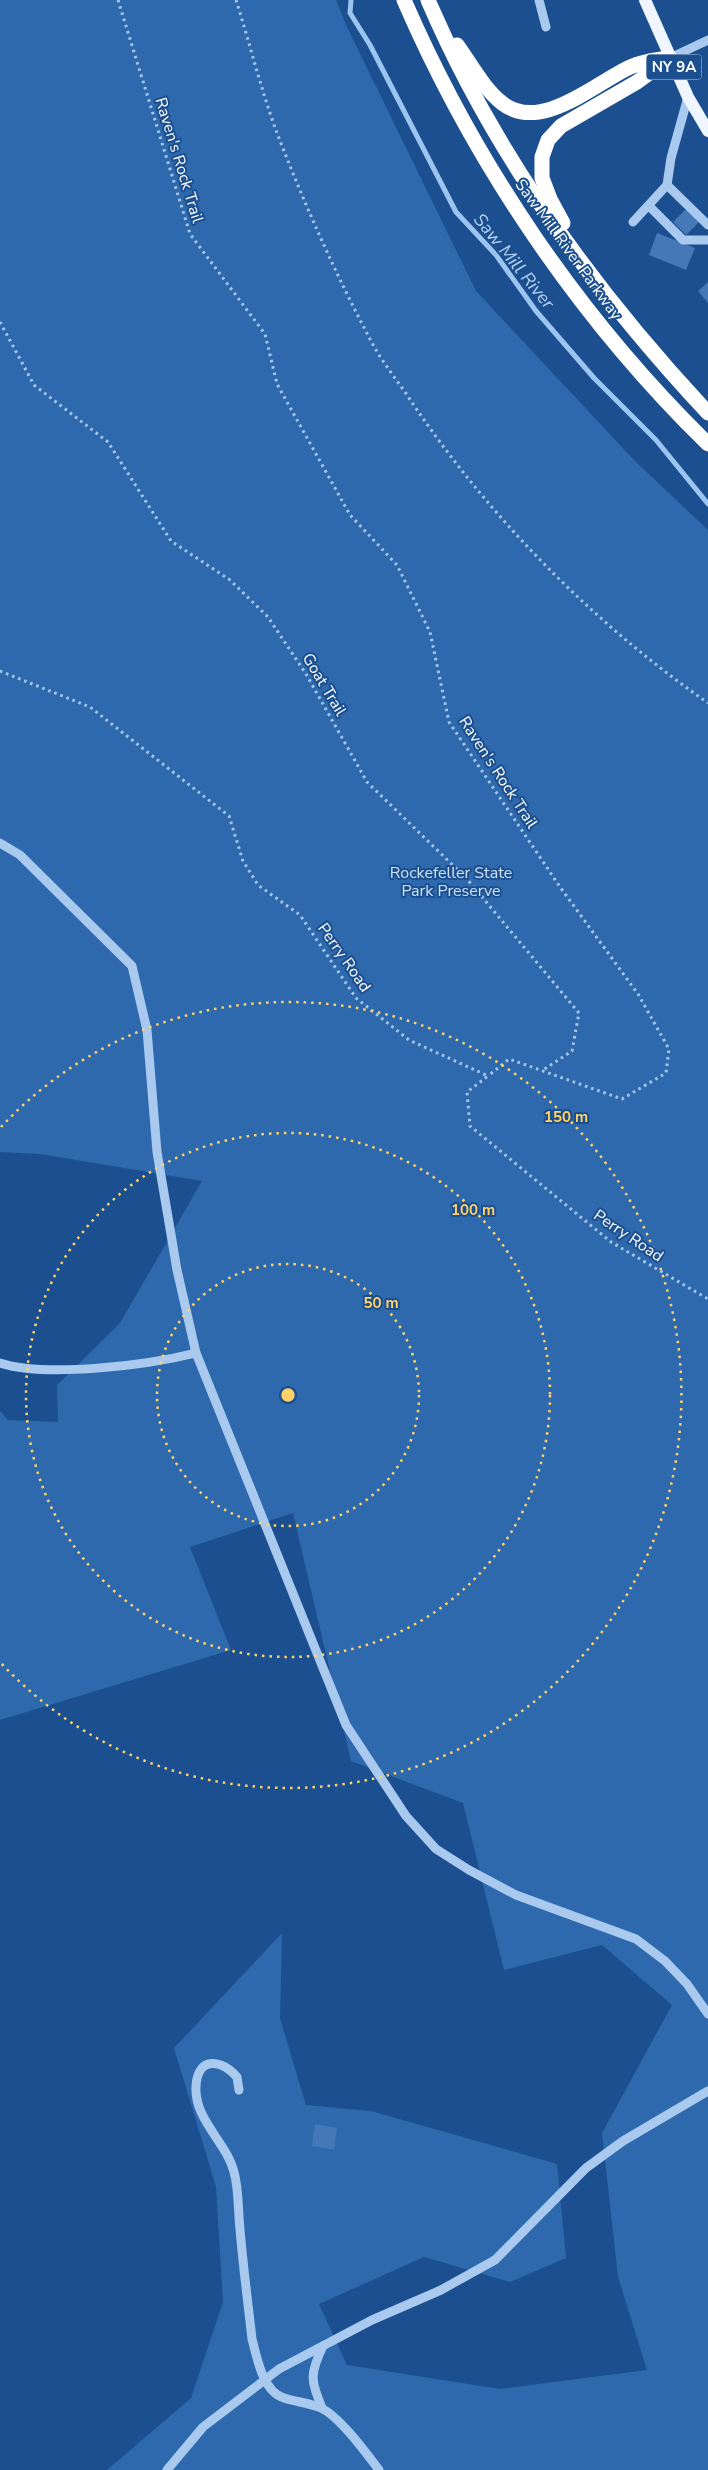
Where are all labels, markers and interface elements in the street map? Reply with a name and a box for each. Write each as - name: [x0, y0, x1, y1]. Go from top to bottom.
- road number: NY 9A: [646, 54, 702, 80]
- street label: Raven's Rock Trail: [150, 95, 209, 226]
- street label: Saw Mill River Parkway: [511, 175, 627, 323]
- water label: Saw Mill River: [469, 209, 559, 313]
- street label: Goat Trail: [297, 649, 352, 720]
- street label: Raven's Rock Trail: [454, 712, 543, 833]
- park label: Rockefeller State Park Preserve: [390, 862, 512, 902]
- street label: Perry Road: [312, 919, 376, 997]
- text: 150 m: [544, 1107, 588, 1127]
- text: 100 m: [451, 1200, 495, 1220]
- street label: Perry Road: [589, 1204, 668, 1267]
- text: 50 m: [363, 1293, 399, 1313]
- centre of rings: [279, 1386, 297, 1404]

